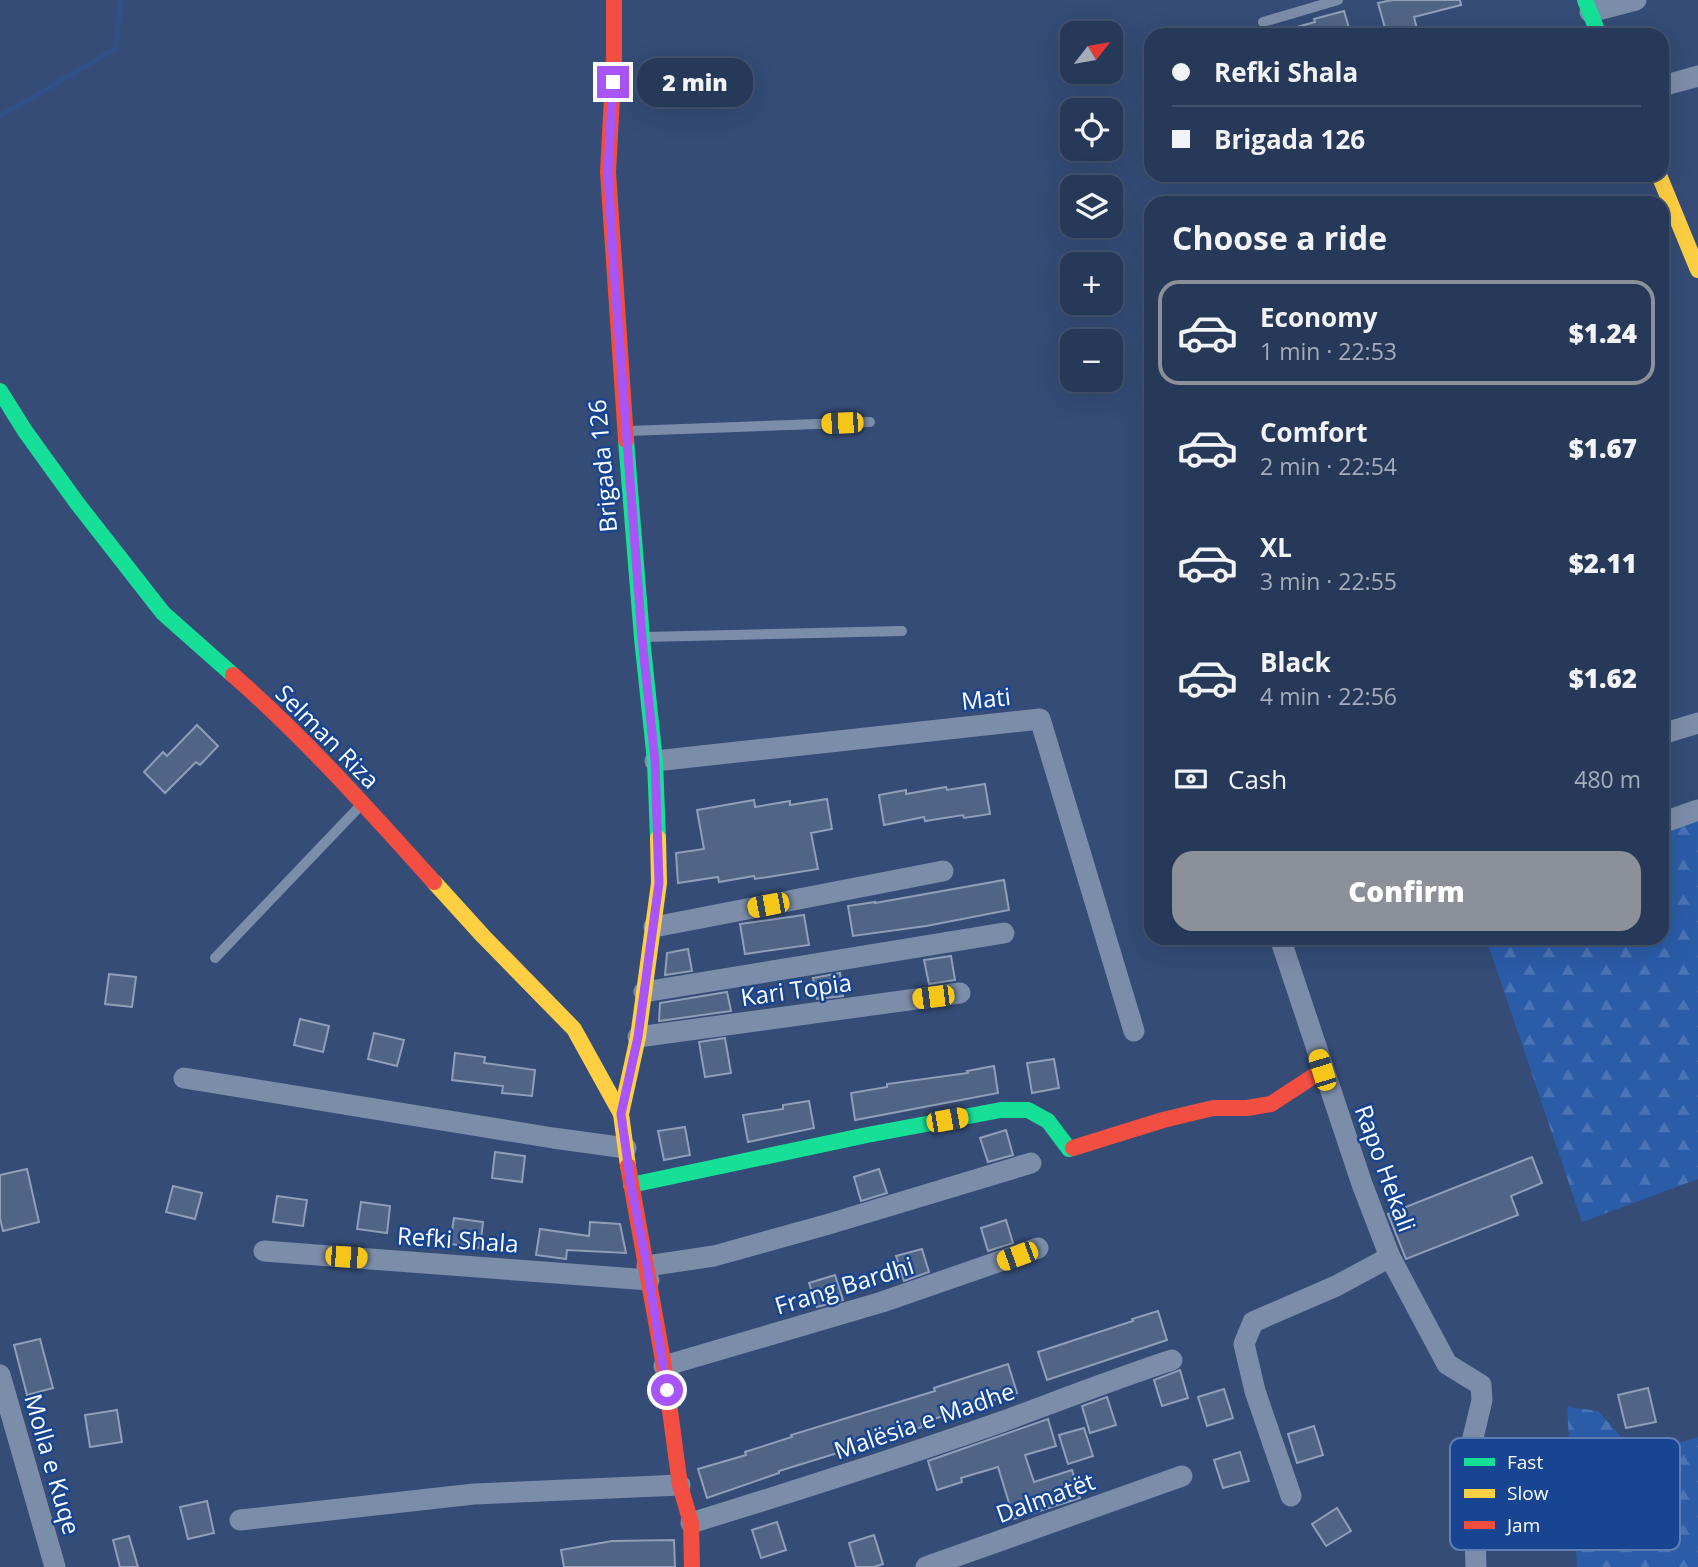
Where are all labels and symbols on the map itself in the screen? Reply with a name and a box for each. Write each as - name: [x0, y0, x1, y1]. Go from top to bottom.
- north arrow: [1060, 21, 1124, 84]
- callout: 2 min: [638, 57, 753, 106]
- route end: [597, 66, 629, 98]
- street label: Brigada 126: [580, 398, 624, 534]
- car: [821, 412, 864, 434]
- street label: Selman Riza: [269, 677, 387, 795]
- street label: Mati: [960, 679, 1012, 717]
- car: [746, 891, 791, 919]
- street label: Kari Topia: [738, 965, 854, 1013]
- car: [911, 984, 956, 1010]
- car: [1306, 1047, 1339, 1093]
- street label: Rapo Hekali: [1348, 1100, 1424, 1236]
- car: [925, 1106, 970, 1134]
- street label: Refki Shala: [396, 1218, 520, 1260]
- car: [994, 1239, 1041, 1273]
- car: [325, 1245, 368, 1269]
- street label: Frang Bardhi: [771, 1248, 917, 1322]
- route start: [651, 1374, 683, 1406]
- street label: Malësia e Madhe: [829, 1374, 1019, 1466]
- street label: Molla e Kuqe: [17, 1390, 89, 1538]
- legend: [1450, 1438, 1680, 1550]
- text: Fast: [1507, 1449, 1543, 1475]
- street label: Dalmatët: [991, 1464, 1099, 1530]
- text: Slow: [1507, 1480, 1549, 1506]
- text: Jam: [1505, 1512, 1540, 1538]

